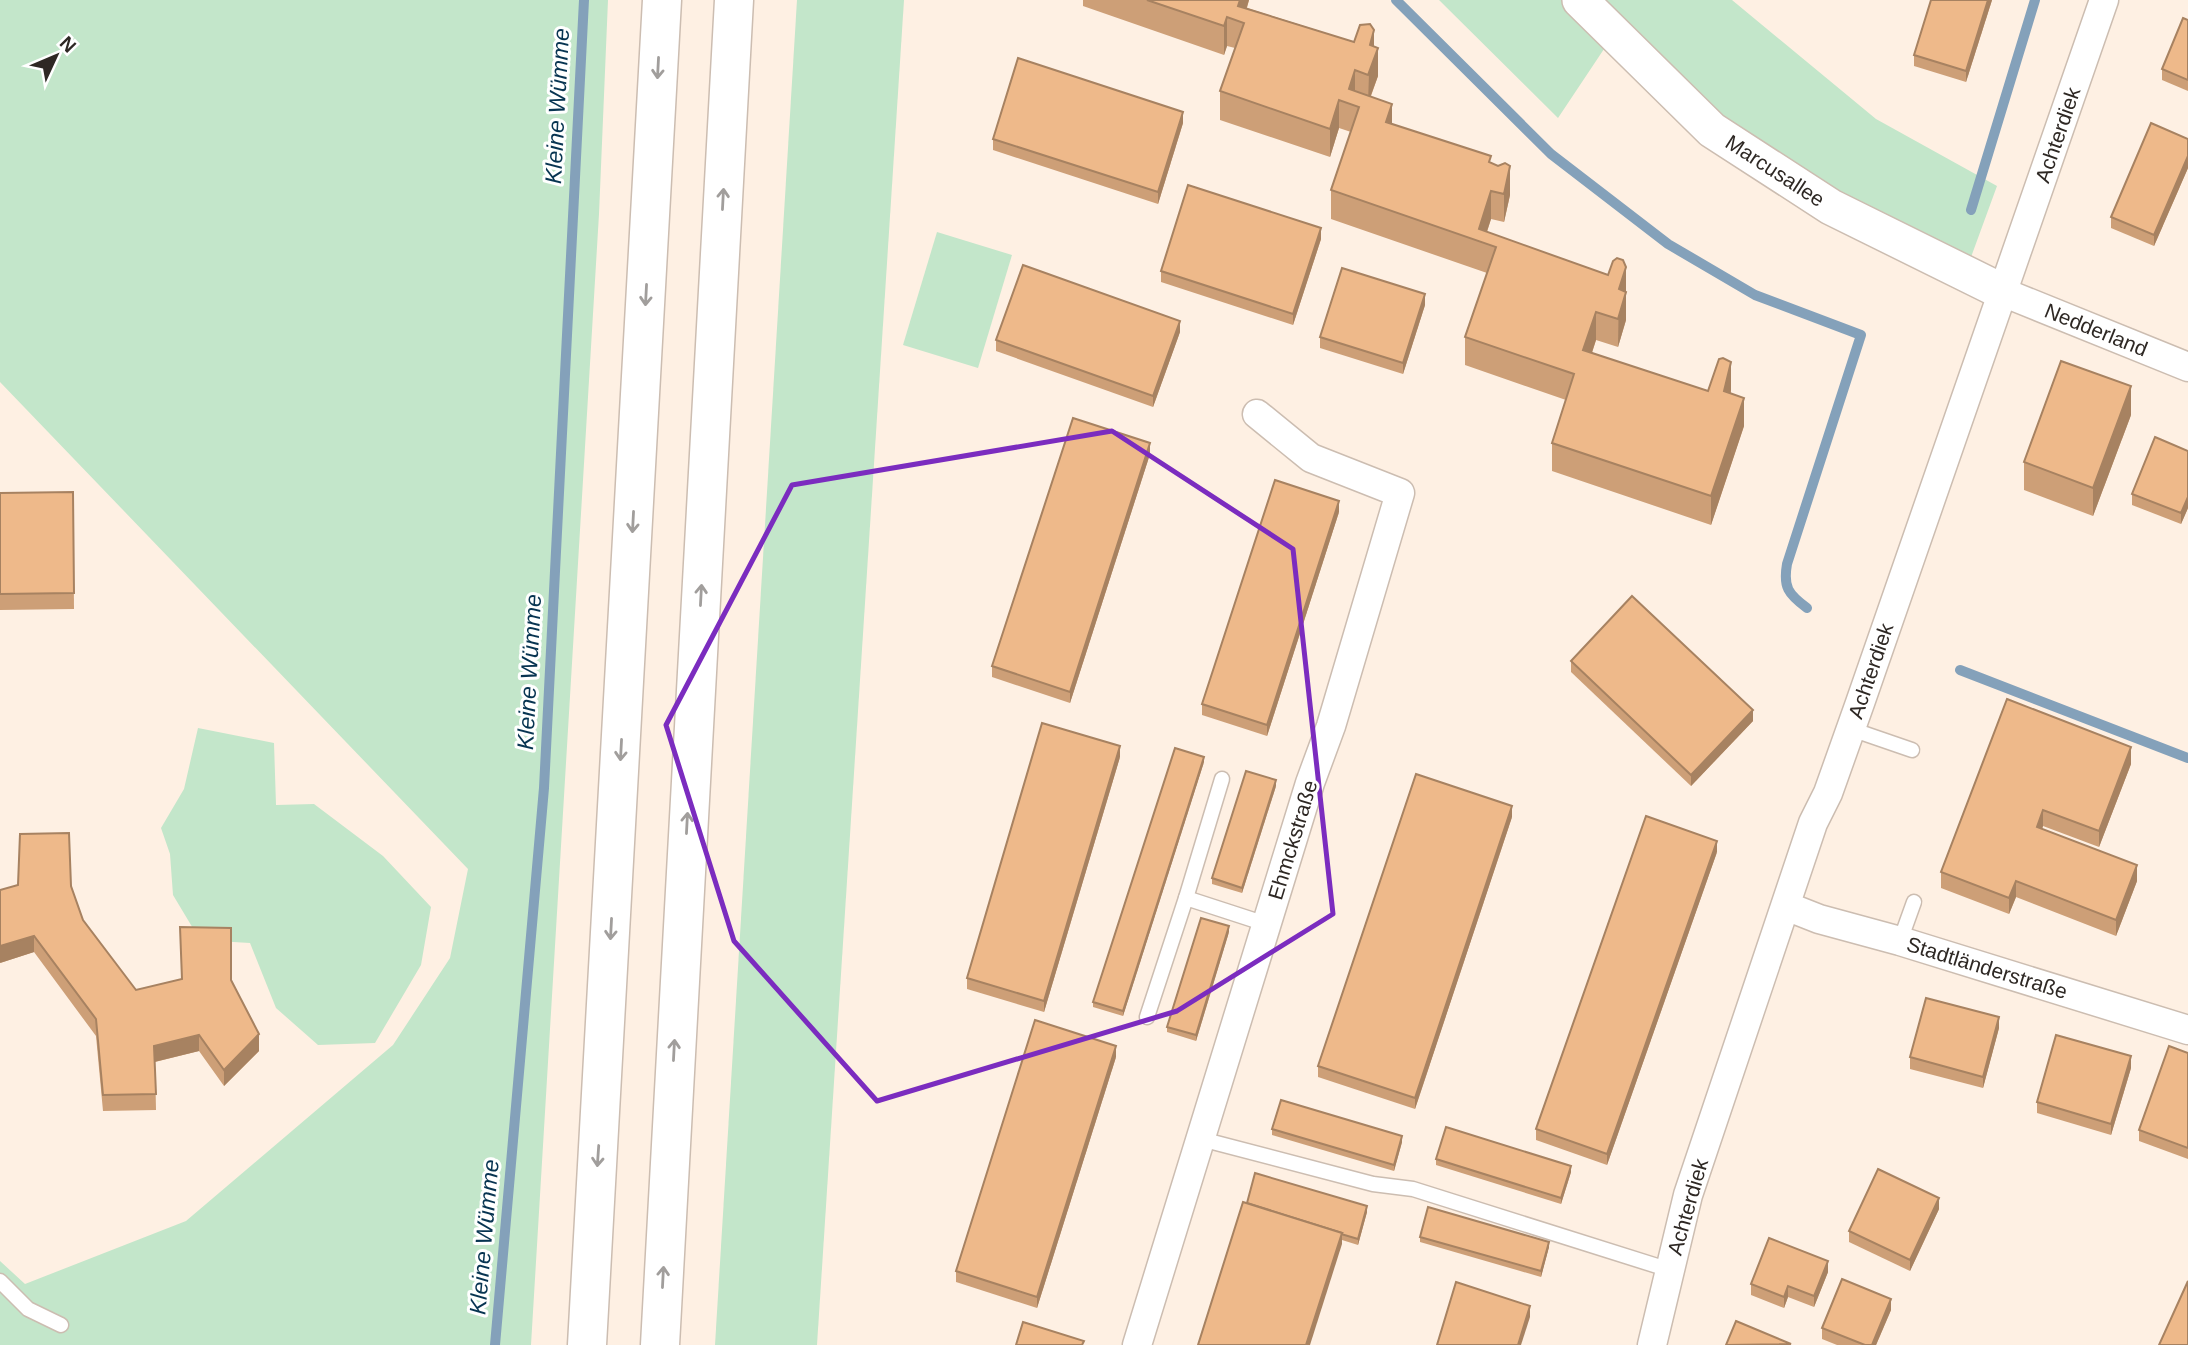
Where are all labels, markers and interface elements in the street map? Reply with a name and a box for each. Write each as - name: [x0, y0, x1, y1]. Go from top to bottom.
- north arrow: [21, 21, 91, 91]
- water label: Kleine Wümme: [540, 27, 574, 185]
- text: N: [56, 32, 80, 57]
- one-way arrow: [652, 56, 665, 79]
- street label: Achterdiek: [2031, 84, 2085, 185]
- street label: Marcusallee: [1722, 130, 1829, 211]
- one-way arrow: [717, 187, 730, 210]
- one-way arrow: [639, 284, 652, 307]
- street label: Nedderland: [2042, 299, 2151, 361]
- one-way arrow: [626, 511, 639, 533]
- one-way arrow: [694, 584, 707, 607]
- water label: Kleine Wümme: [512, 593, 546, 751]
- street label: Achterdiek: [1844, 620, 1898, 721]
- one-way arrow: [614, 738, 627, 761]
- street label: Ehmckstraße: [1263, 777, 1322, 902]
- one-way arrow: [681, 811, 694, 834]
- one-way arrow: [604, 917, 617, 940]
- street label: Stadtländerstraße: [1904, 932, 2070, 1003]
- one-way arrow: [668, 1038, 681, 1061]
- one-way arrow: [592, 1144, 605, 1167]
- street label: Achterdiek: [1663, 1156, 1712, 1258]
- water label: Kleine Wümme: [464, 1158, 504, 1316]
- one-way arrow: [656, 1266, 669, 1289]

